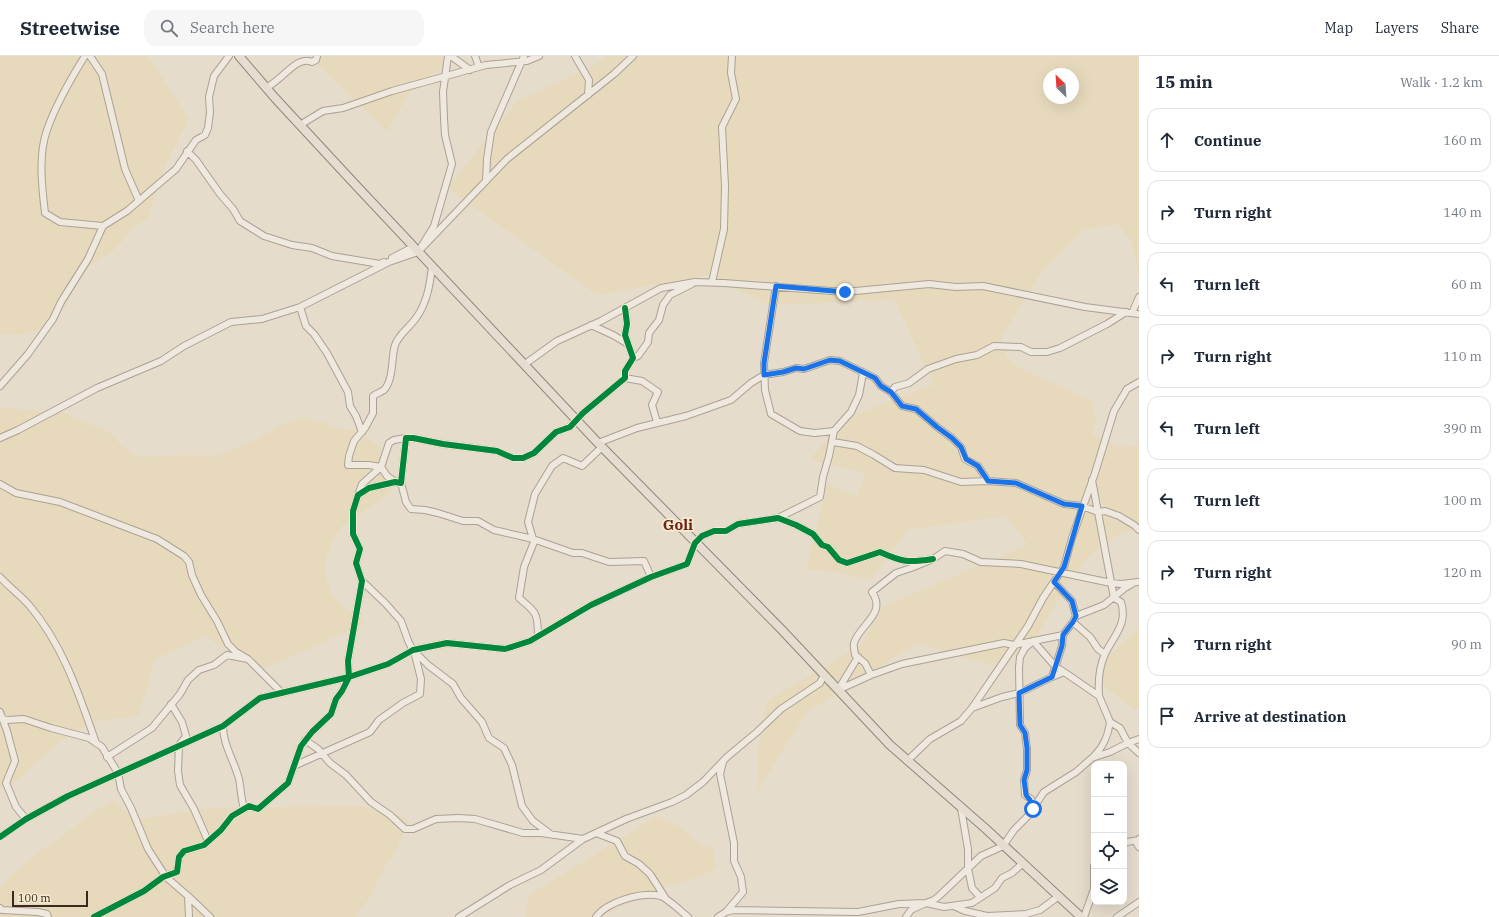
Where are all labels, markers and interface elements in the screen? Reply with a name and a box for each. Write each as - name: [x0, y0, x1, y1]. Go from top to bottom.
- search box: [144, 10, 424, 46]
- text: Streetwise: [20, 16, 120, 40]
- icon: search: [158, 17, 180, 39]
- text: Search here: [190, 18, 275, 37]
- text: Map: [1325, 19, 1353, 37]
- text: Layers: [1375, 19, 1419, 37]
- text: Share: [1441, 19, 1479, 37]
- north arrow: [1043, 68, 1079, 104]
- text: 15 min: [1155, 71, 1213, 93]
- text: Walk · 1.2 km: [1400, 74, 1483, 91]
- icon: ahead: [1156, 129, 1178, 151]
- text: Continue: [1194, 131, 1261, 150]
- text: 160 m: [1443, 132, 1482, 149]
- icon: right: [1156, 201, 1178, 223]
- text: Turn right: [1194, 203, 1272, 222]
- text: 140 m: [1443, 204, 1482, 221]
- icon: left: [1156, 273, 1178, 295]
- text: Turn left: [1194, 275, 1260, 294]
- text: 60 m: [1451, 276, 1482, 293]
- route end: [836, 283, 854, 301]
- icon: right: [1156, 345, 1178, 367]
- text: Turn right: [1194, 347, 1272, 366]
- text: 110 m: [1443, 348, 1482, 365]
- icon: left: [1156, 417, 1178, 439]
- text: Turn left: [1194, 419, 1260, 438]
- text: 390 m: [1443, 420, 1482, 437]
- icon: left: [1156, 489, 1178, 511]
- text: Turn left: [1194, 491, 1260, 510]
- text: 100 m: [1443, 492, 1482, 509]
- district label: Goli: [663, 515, 693, 534]
- icon: right: [1156, 561, 1178, 583]
- text: Turn right: [1194, 563, 1272, 582]
- text: 120 m: [1443, 564, 1482, 581]
- icon: right: [1156, 633, 1178, 655]
- text: Turn right: [1194, 635, 1272, 654]
- text: 90 m: [1451, 636, 1482, 653]
- icon: arrive: [1156, 705, 1178, 727]
- text: Arrive at destination: [1194, 707, 1346, 726]
- map controls: [1091, 761, 1127, 905]
- button: +: [1091, 761, 1127, 797]
- button: −: [1091, 797, 1127, 833]
- route start: [1024, 800, 1042, 818]
- button: locate: [1091, 833, 1127, 869]
- button: layers: [1091, 869, 1127, 905]
- scale bar: [12, 889, 88, 908]
- text: 100 m: [18, 891, 51, 905]

